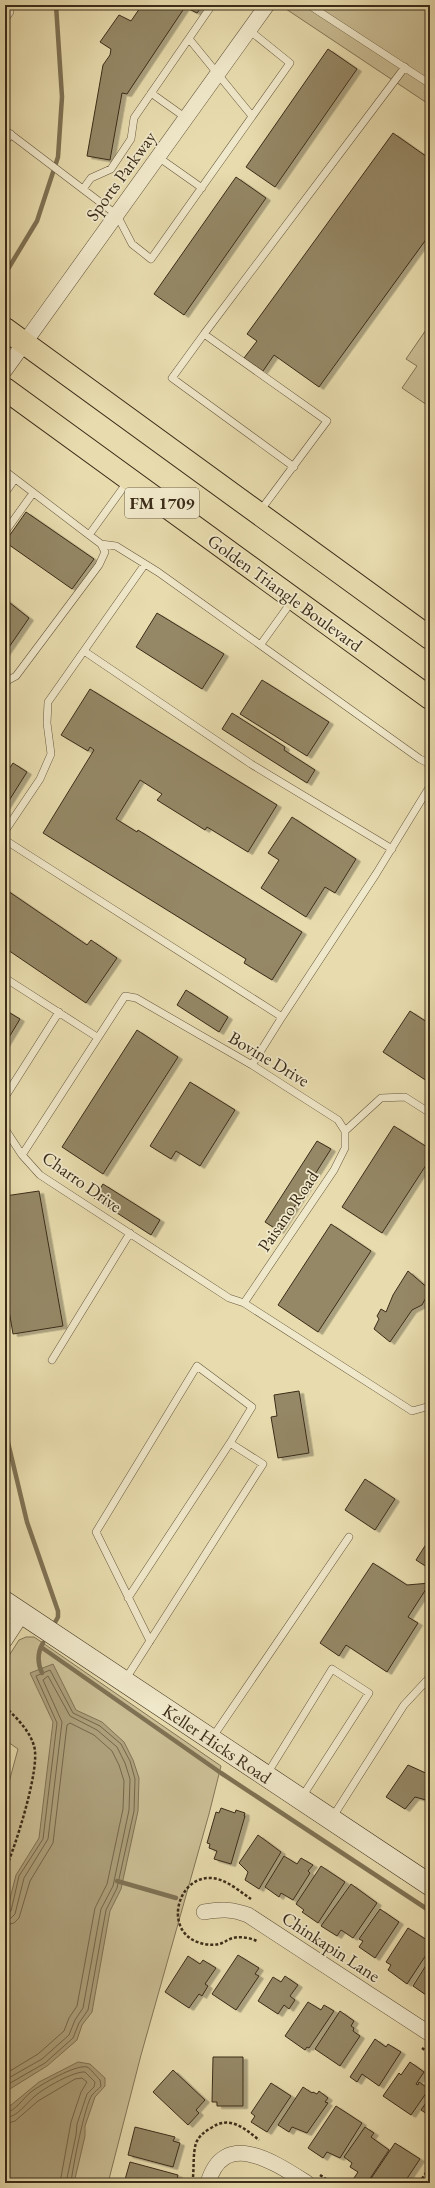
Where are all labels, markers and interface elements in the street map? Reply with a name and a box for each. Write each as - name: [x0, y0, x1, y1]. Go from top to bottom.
- street label: Sports Parkway: [80, 126, 161, 225]
- road number: FM 1709: [125, 488, 199, 518]
- street label: Golden Triangle Boulevard: [203, 529, 368, 657]
- street label: Bovine Drive: [225, 1026, 314, 1092]
- street label: Charro Drive: [38, 1146, 127, 1217]
- street label: Paisano Road: [252, 1165, 324, 1256]
- street label: Keller Hicks Road: [158, 1699, 277, 1789]
- street label: Chinkapin Lane: [278, 1906, 385, 1987]

